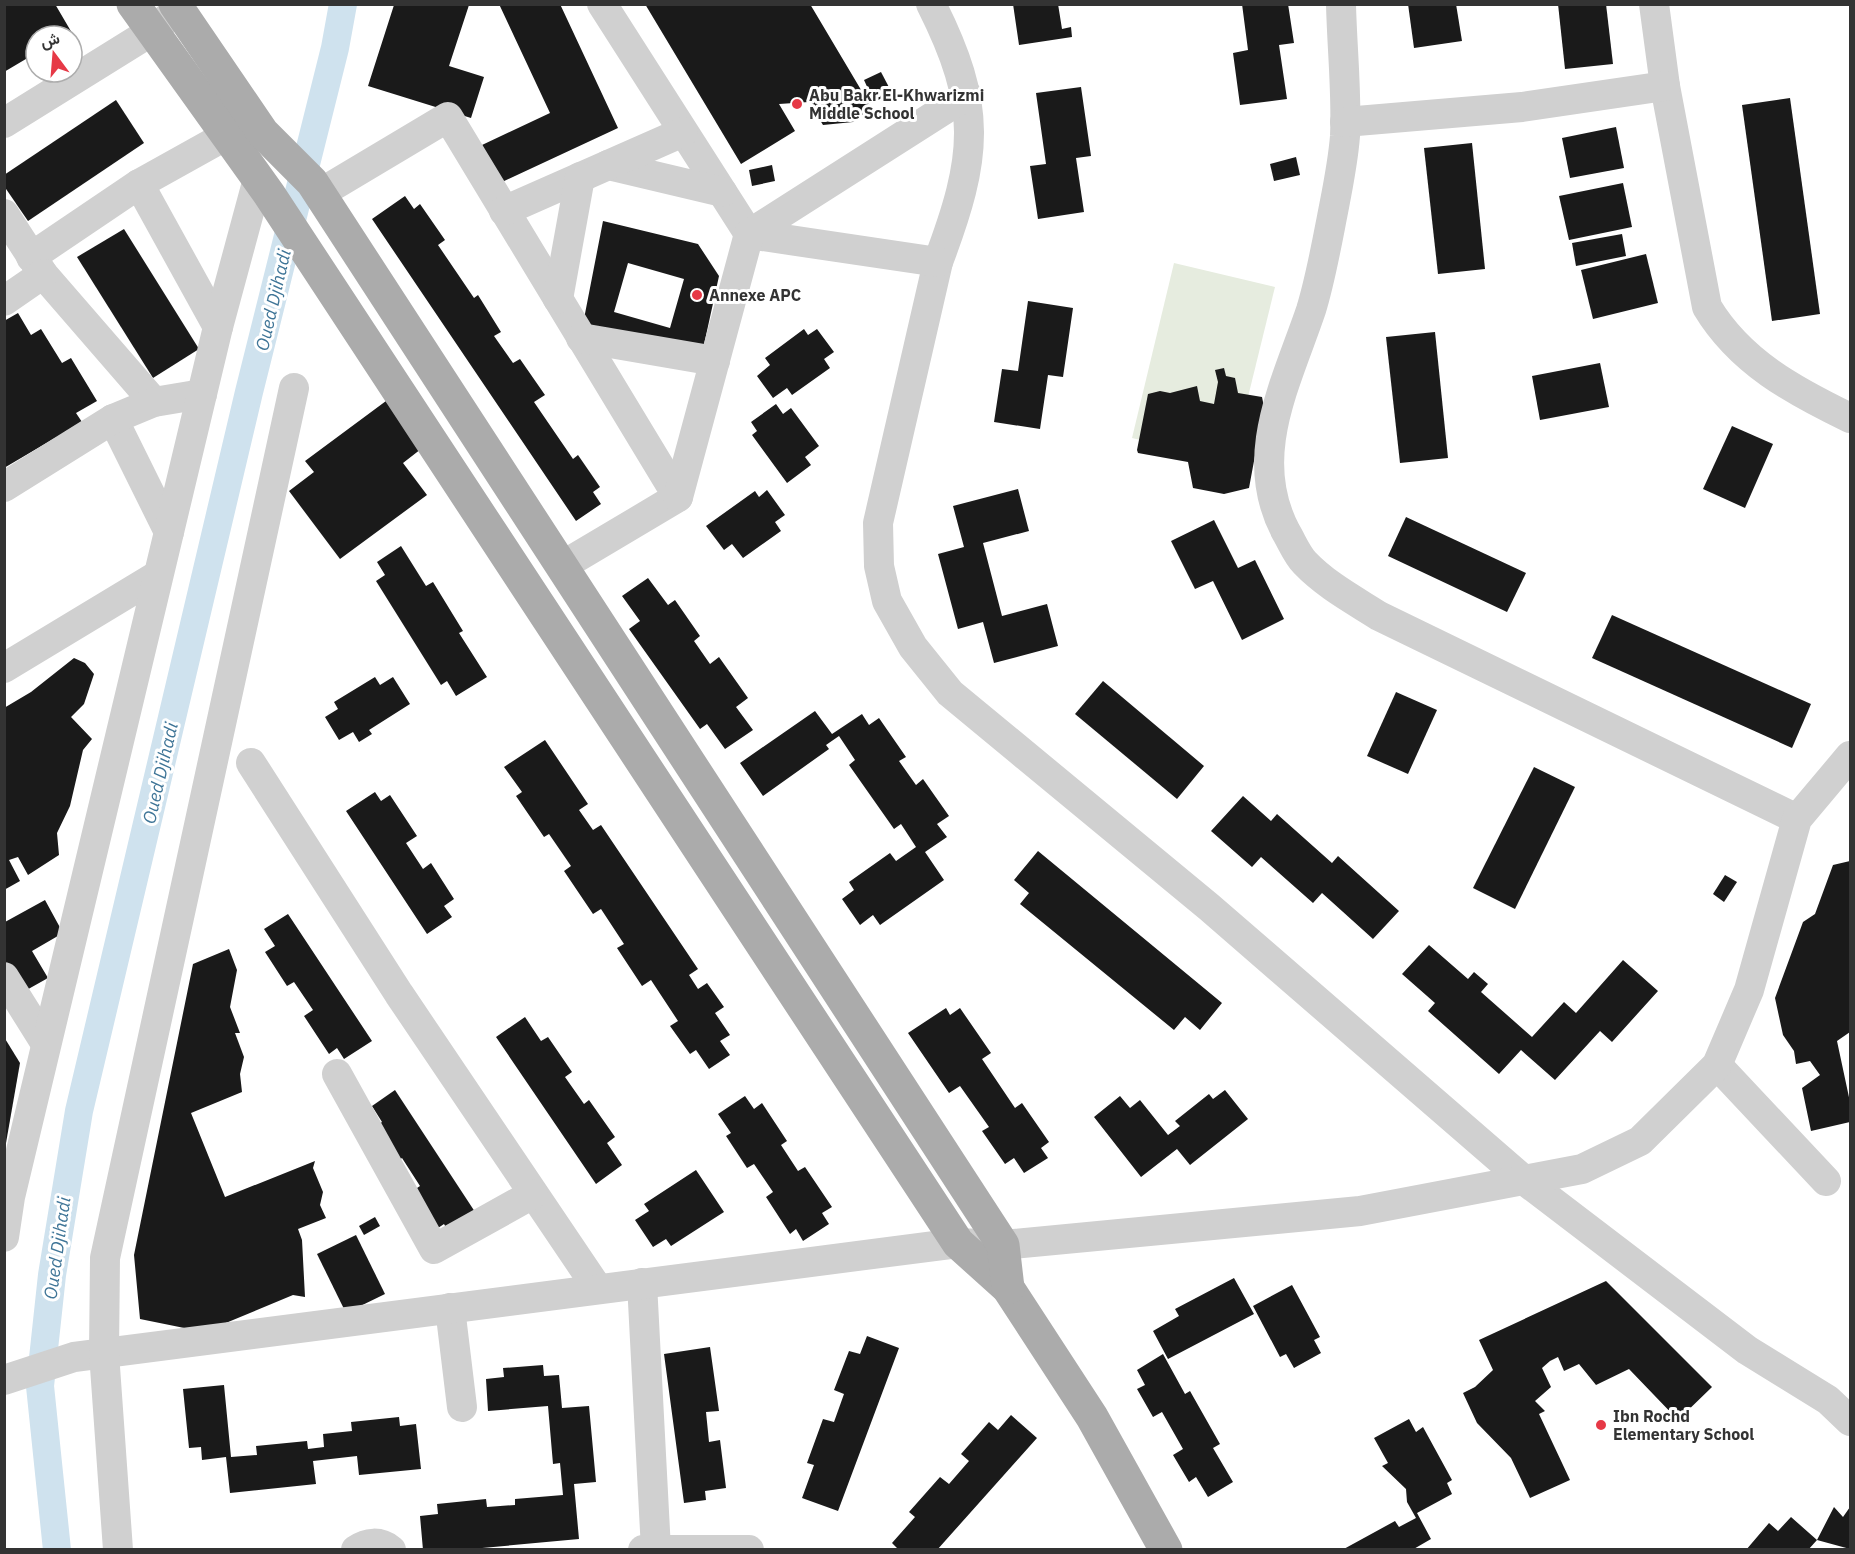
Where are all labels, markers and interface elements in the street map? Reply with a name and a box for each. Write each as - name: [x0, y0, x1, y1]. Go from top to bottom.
- north arrow: [24, 24, 84, 84]
- text: ش: [38, 27, 62, 52]
- place label: Abu Bakr El-Khwarizmi Middle School: [809, 85, 984, 123]
- marker: Abu Bakr El-Khwarizmi Middle School: [790, 97, 804, 111]
- water label: Oued Djihadi: [250, 247, 296, 353]
- place label: Annexe APC: [709, 285, 801, 305]
- marker: Annexe APC: [690, 288, 704, 302]
- water label: Oued Djihadi: [137, 720, 183, 826]
- water label: Oued Djihadi: [38, 1195, 76, 1301]
- place label: Ibn Rochd Elementary School: [1613, 1406, 1754, 1444]
- marker: Ibn Rochd Elementary School: [1594, 1418, 1608, 1432]

